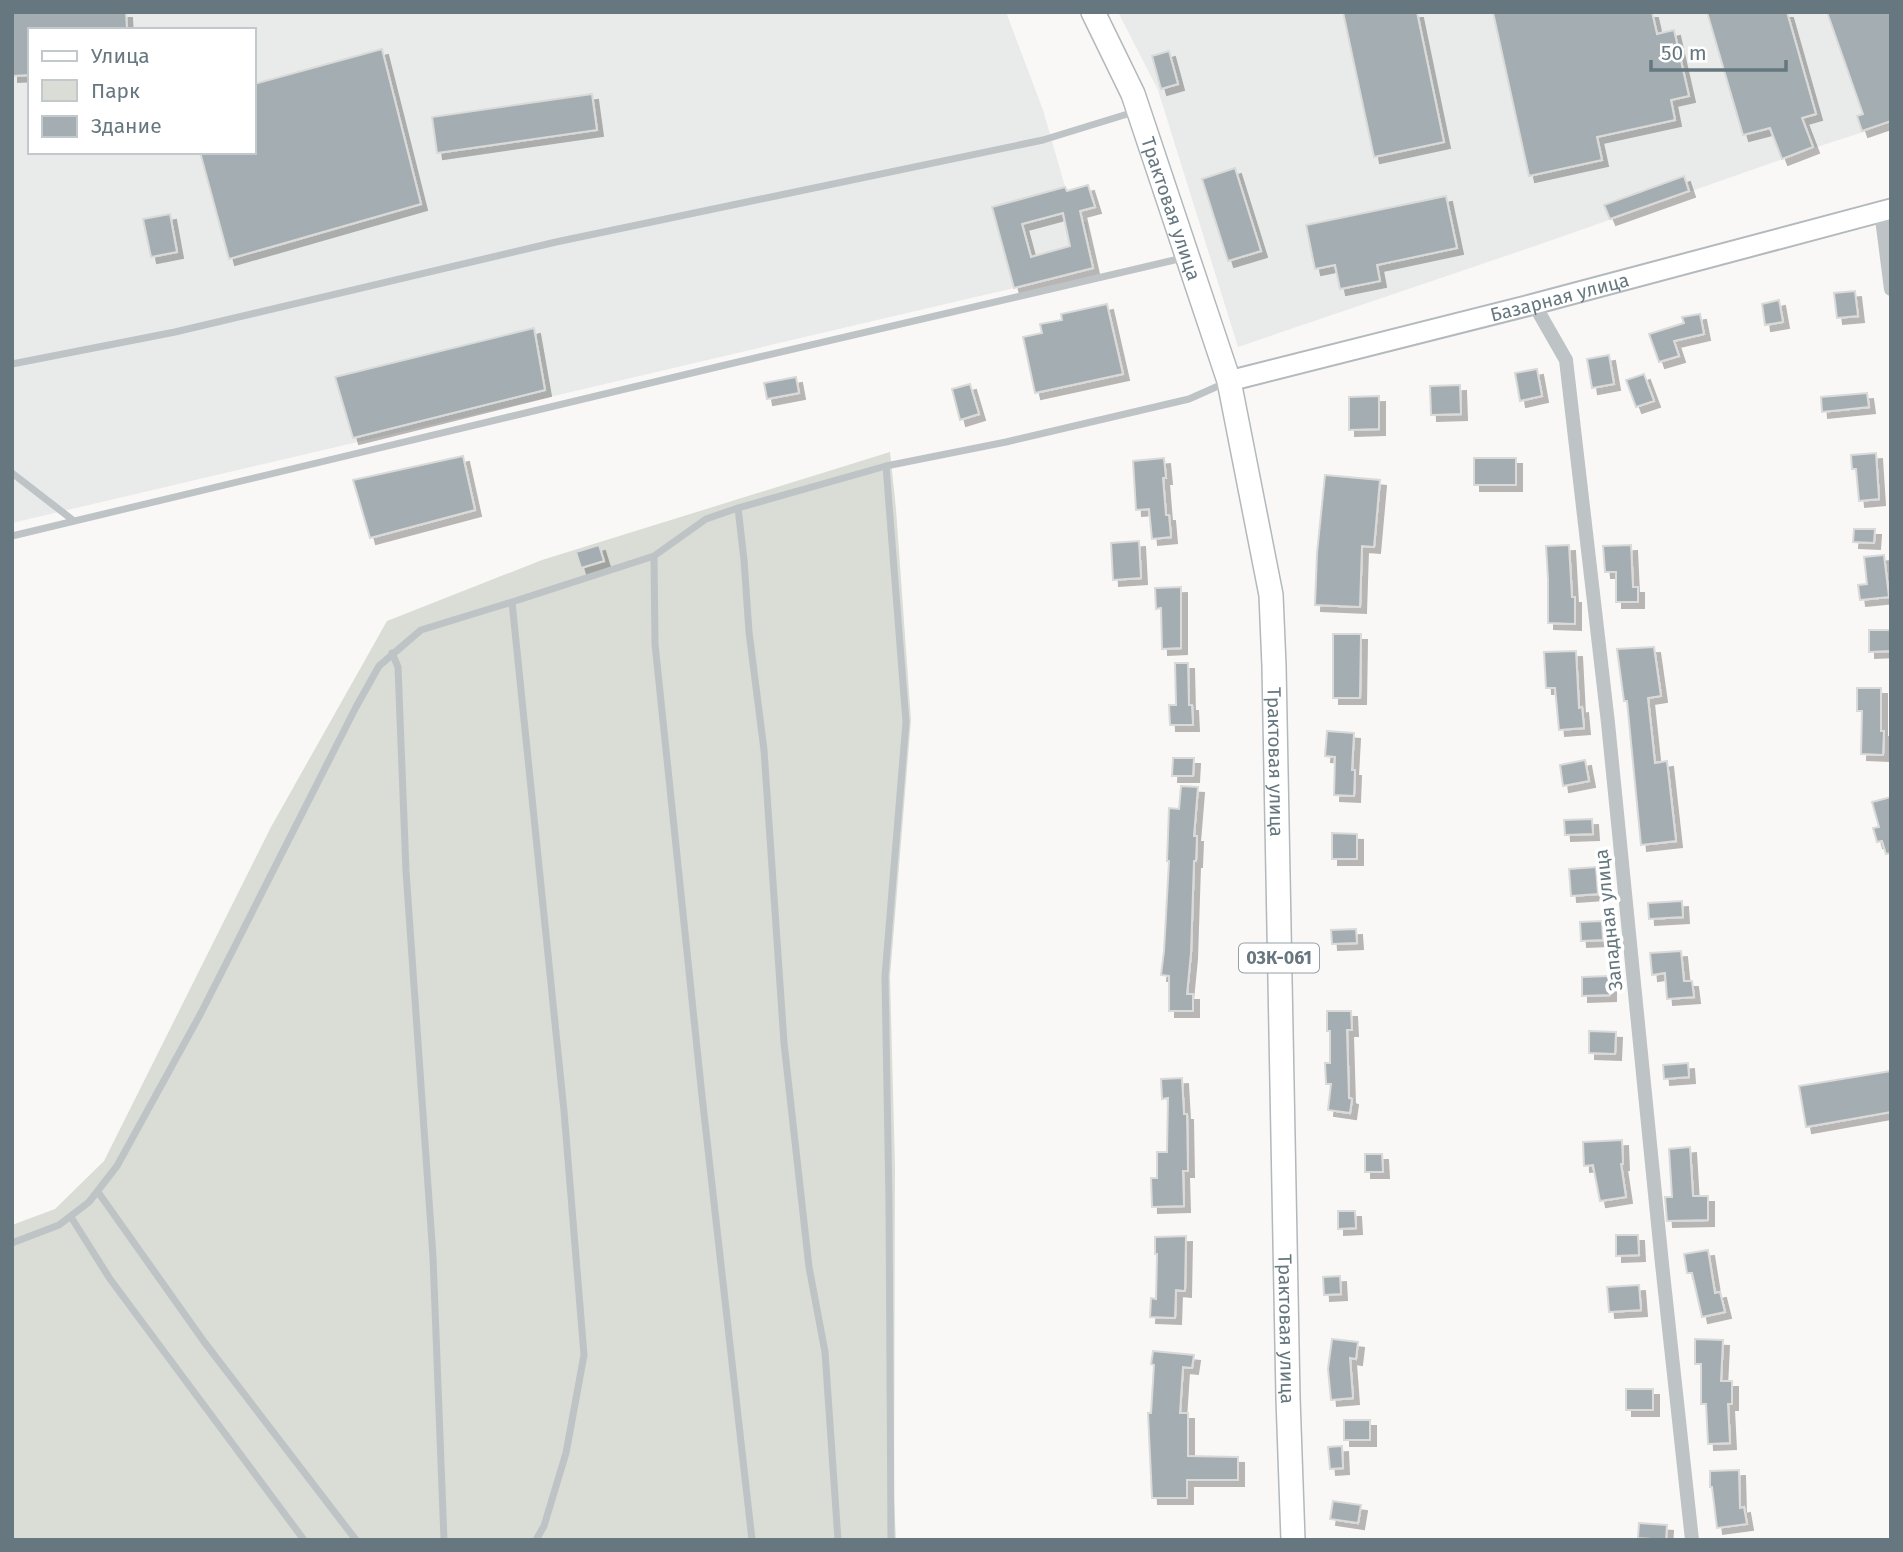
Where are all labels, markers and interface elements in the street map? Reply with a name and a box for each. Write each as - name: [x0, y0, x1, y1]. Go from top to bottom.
- legend: [28, 28, 256, 154]
- scale bar: [1651, 28, 1786, 72]
- text: 50 m: [1661, 40, 1707, 66]
- text: Улица: [91, 43, 150, 69]
- text: Парк: [91, 78, 140, 104]
- text: Здание: [91, 113, 162, 139]
- street label: Трактовая улица: [1136, 134, 1205, 283]
- street label: Базарная улица: [1488, 268, 1631, 327]
- street label: Трактовая улица: [1262, 687, 1288, 837]
- street label: Западная улица: [1590, 848, 1627, 992]
- road number: 03К-061: [1239, 944, 1319, 973]
- street label: Трактовая улица: [1273, 1254, 1299, 1404]

